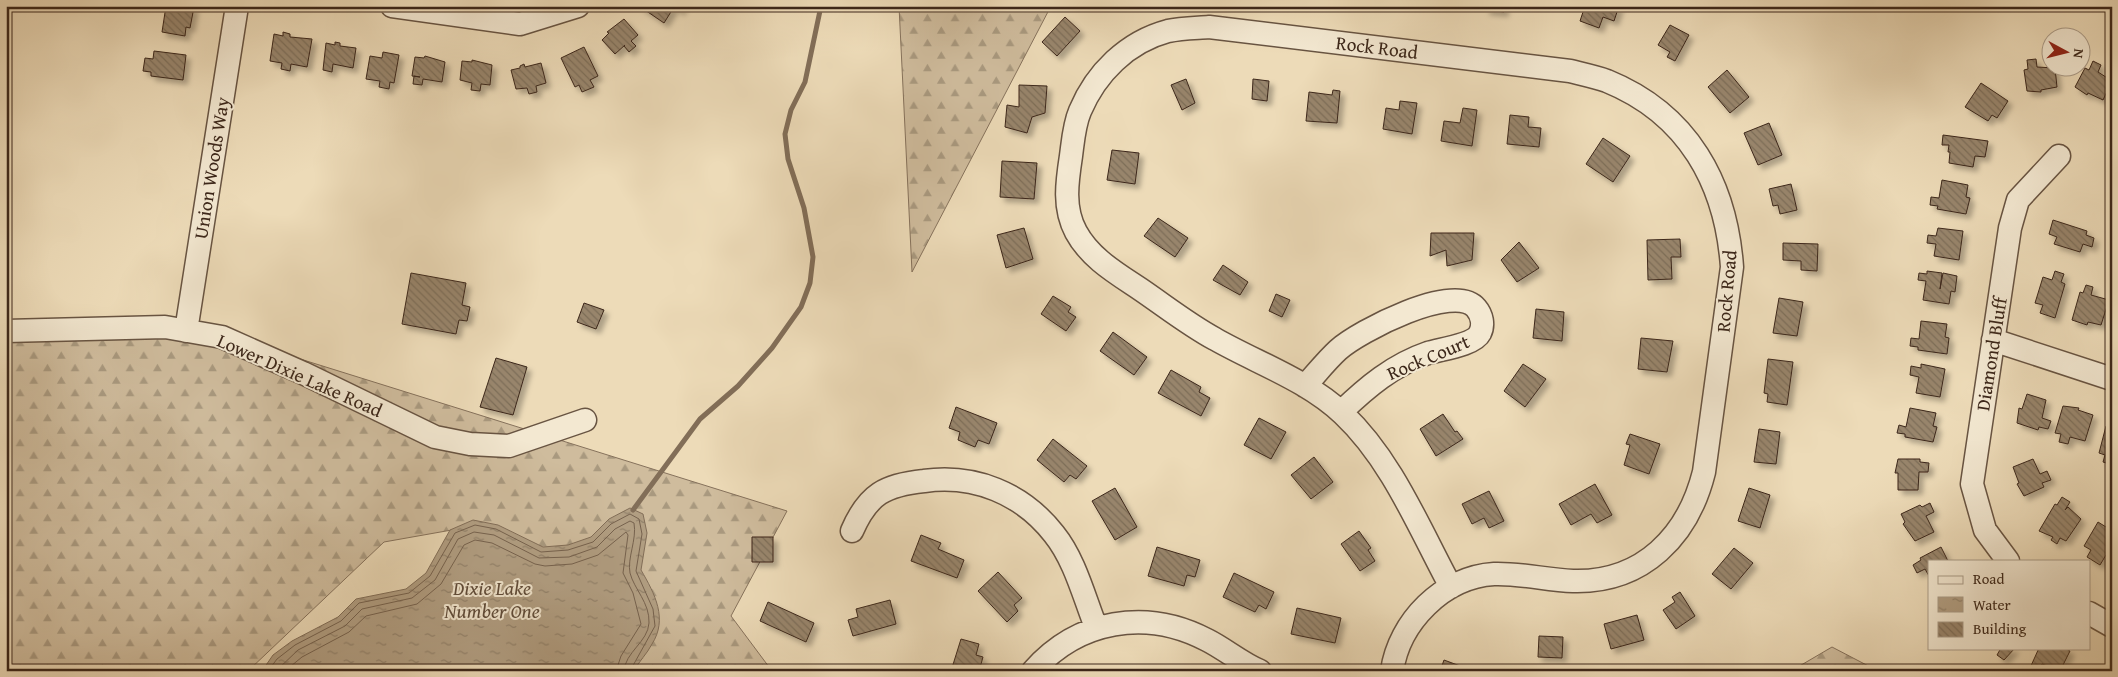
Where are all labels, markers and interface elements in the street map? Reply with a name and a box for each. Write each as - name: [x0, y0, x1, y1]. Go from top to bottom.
- street label: Rock Road: [1334, 28, 1420, 66]
- north arrow: [2040, 28, 2090, 78]
- text: N: [2068, 48, 2089, 60]
- street label: Union Woods Way: [186, 94, 236, 241]
- street label: Rock Road: [1708, 248, 1744, 333]
- street label: Diamond Bluff: [1968, 293, 2014, 413]
- street label: Lower Dixie Lake Road: [213, 326, 388, 424]
- street label: Rock Court: [1382, 327, 1474, 387]
- legend: [1928, 560, 2090, 650]
- text: Road: [1973, 568, 2004, 589]
- water label: Dixie Lake Number One: [443, 573, 540, 625]
- text: Water: [1973, 594, 2011, 615]
- text: Building: [1973, 618, 2027, 639]

